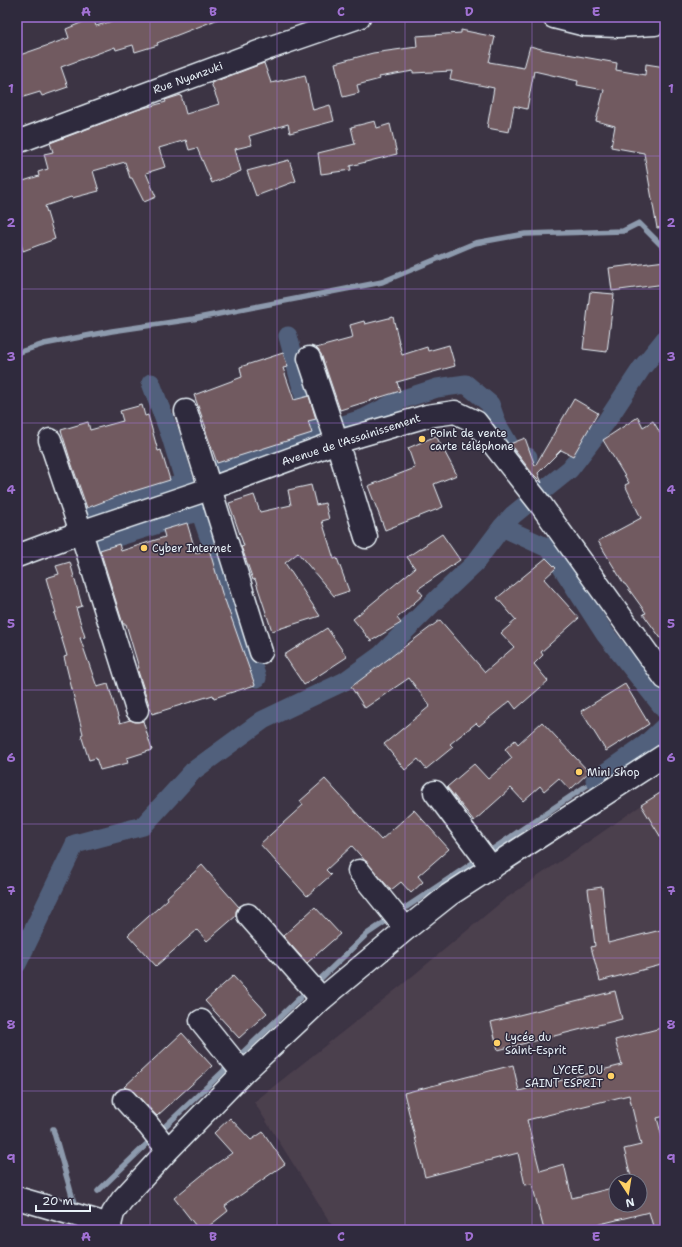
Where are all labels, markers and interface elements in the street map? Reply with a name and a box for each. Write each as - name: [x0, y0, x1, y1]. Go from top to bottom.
- text: A: [81, 3, 91, 20]
- text: B: [209, 3, 217, 20]
- text: C: [337, 3, 345, 20]
- text: D: [464, 3, 474, 20]
- text: E: [592, 3, 601, 20]
- street label: Rue Nyanzuki: [151, 58, 225, 98]
- text: 1: [8, 80, 14, 97]
- text: 1: [668, 80, 674, 97]
- text: 2: [6, 214, 16, 231]
- text: 2: [666, 214, 676, 231]
- text: 3: [6, 348, 16, 365]
- text: 3: [666, 348, 676, 365]
- street label: Avenue de l'Assainissement: [280, 410, 423, 470]
- place label: Point de vente carte téléphone: [430, 426, 514, 454]
- marker: Point de vente carte téléphone: [417, 434, 427, 444]
- text: 4: [6, 481, 16, 498]
- text: 4: [666, 481, 676, 498]
- place label: Cyber Internet: [152, 541, 232, 556]
- marker: Cyber Internet: [139, 543, 149, 553]
- text: 5: [7, 615, 15, 632]
- text: 5: [667, 615, 675, 632]
- text: 6: [6, 749, 16, 766]
- text: 6: [666, 749, 676, 766]
- place label: Mini Shop: [587, 765, 640, 780]
- marker: Mini Shop: [574, 767, 584, 777]
- text: 7: [6, 882, 16, 899]
- text: 7: [666, 882, 676, 899]
- text: 8: [6, 1016, 16, 1033]
- text: 8: [666, 1016, 676, 1033]
- place label: Lycée du Saint-Esprit: [505, 1030, 567, 1058]
- marker: Lycée du Saint-Esprit: [492, 1038, 502, 1048]
- place label: LYCEE DU SAINT ESPRIT: [525, 1063, 603, 1091]
- marker: LYCEE DU SAINT ESPRIT: [606, 1071, 616, 1081]
- text: 9: [6, 1150, 16, 1167]
- text: 9: [666, 1150, 676, 1167]
- north arrow: [608, 1173, 648, 1213]
- scale bar: [36, 1187, 90, 1213]
- text: 20 m: [42, 1193, 73, 1209]
- text: N: [624, 1194, 636, 1211]
- text: A: [81, 1228, 91, 1245]
- text: B: [209, 1228, 217, 1245]
- text: C: [337, 1228, 345, 1245]
- text: D: [464, 1228, 474, 1245]
- text: E: [592, 1228, 601, 1245]

